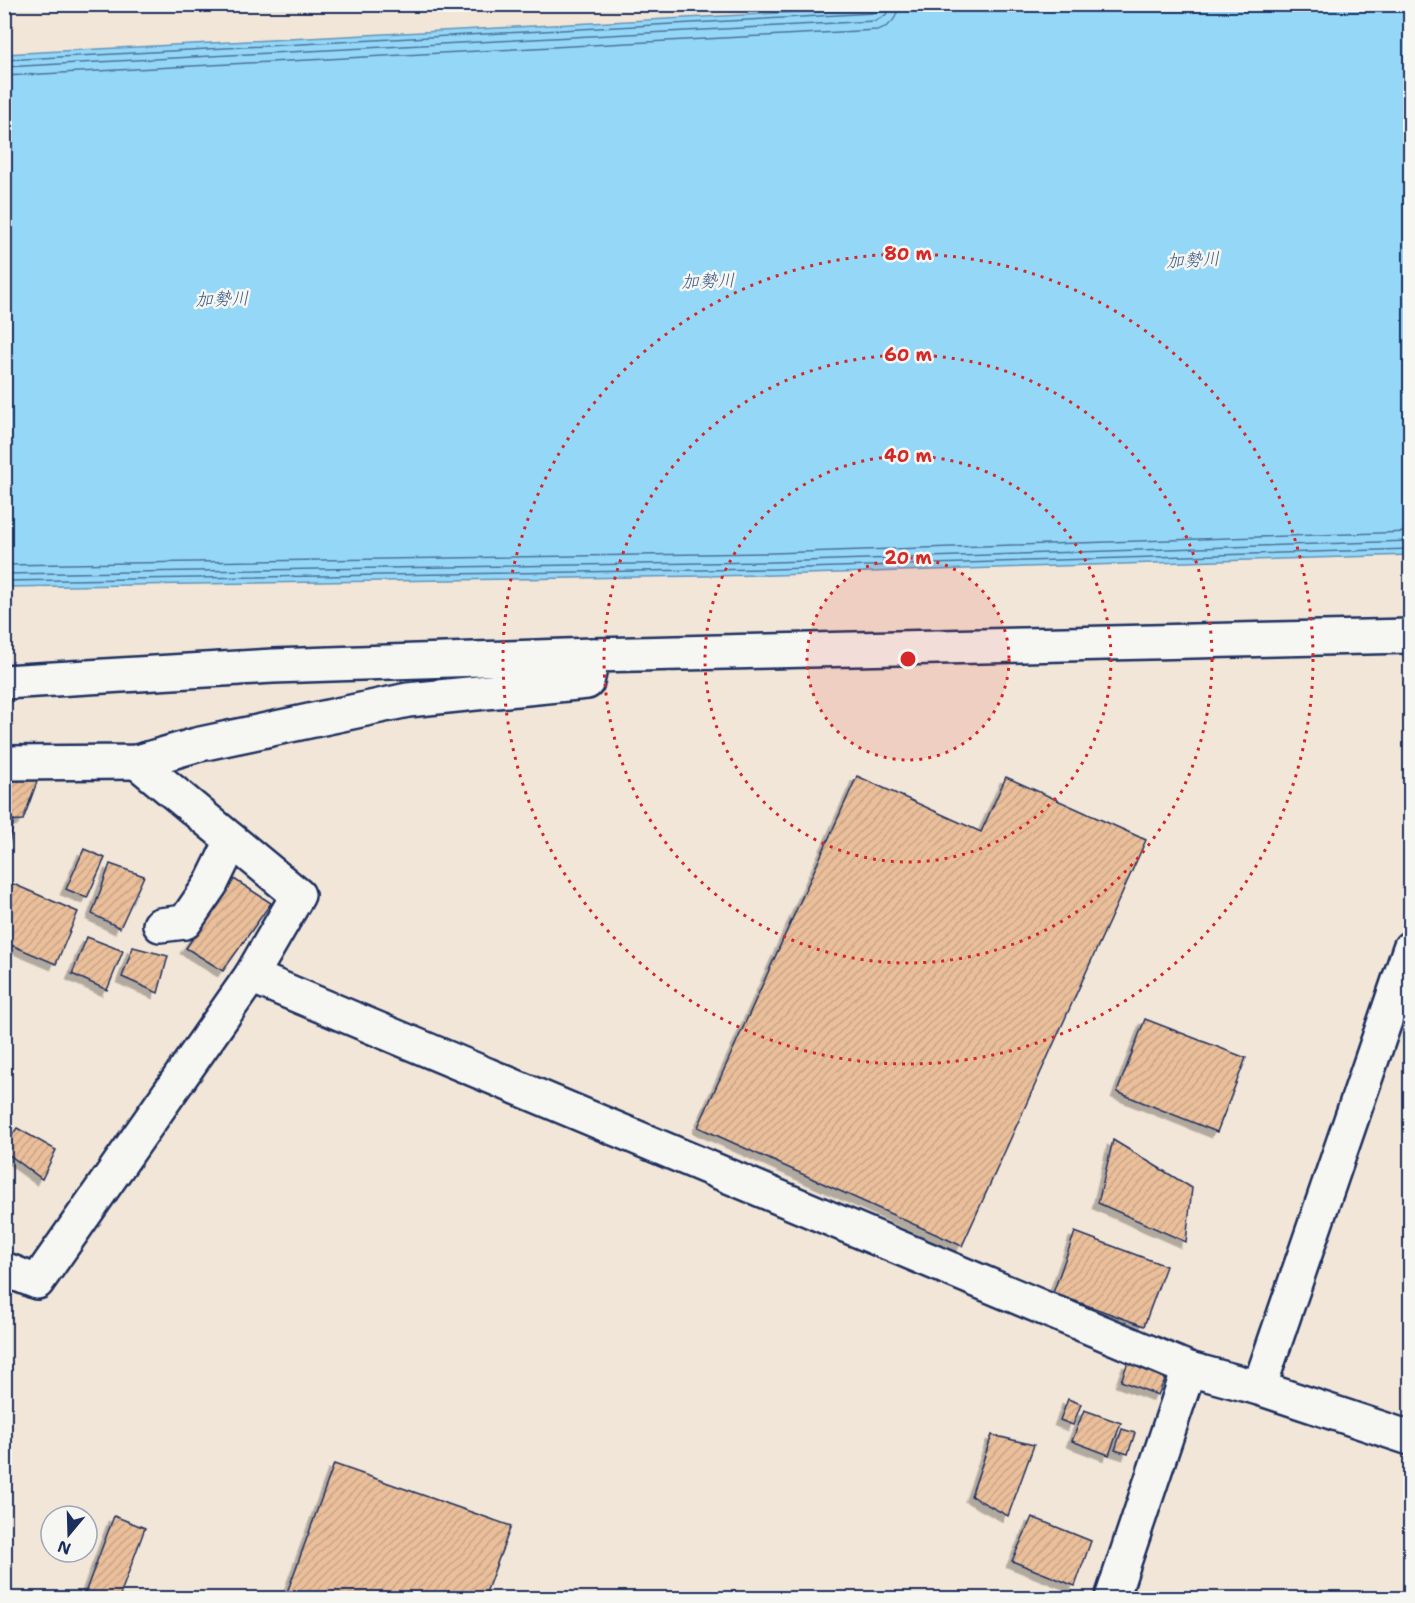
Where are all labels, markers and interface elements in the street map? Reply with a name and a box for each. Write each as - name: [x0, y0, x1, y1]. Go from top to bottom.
- text: 80 m: [884, 242, 932, 266]
- water label: 加勢川: [1165, 247, 1221, 273]
- water label: 加勢川: [681, 268, 735, 294]
- water label: 加勢川: [195, 286, 249, 312]
- text: 60 m: [884, 343, 932, 367]
- text: 40 m: [884, 444, 932, 468]
- text: 20 m: [884, 546, 932, 570]
- centre of rings: [898, 649, 918, 669]
- north arrow: [39, 1504, 99, 1564]
- text: N: [55, 1536, 74, 1560]

